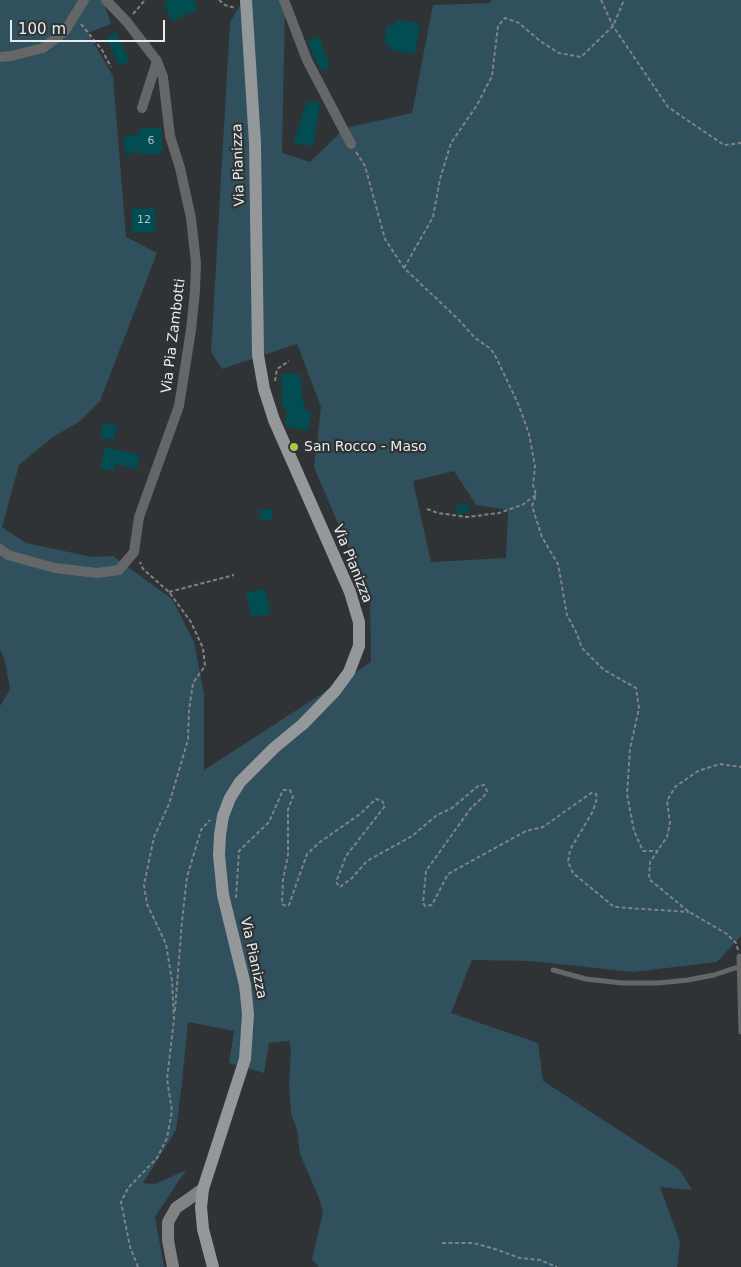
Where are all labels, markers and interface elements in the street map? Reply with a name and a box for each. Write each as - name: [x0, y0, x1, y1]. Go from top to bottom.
- scale bar: [12, 10, 168, 42]
- text: 100 m: [18, 20, 66, 38]
- street label: Via Pianizza: [229, 123, 249, 207]
- house number: 6: [148, 134, 154, 148]
- house number: 12: [137, 213, 151, 227]
- street label: Via Pia Zambotti: [159, 278, 189, 394]
- place label: San Rocco - Maso: [304, 439, 427, 455]
- marker: San Rocco - Maso: [288, 441, 300, 453]
- street label: Via Pianizza: [329, 522, 375, 606]
- street label: Via Pianizza: [236, 916, 270, 1000]

